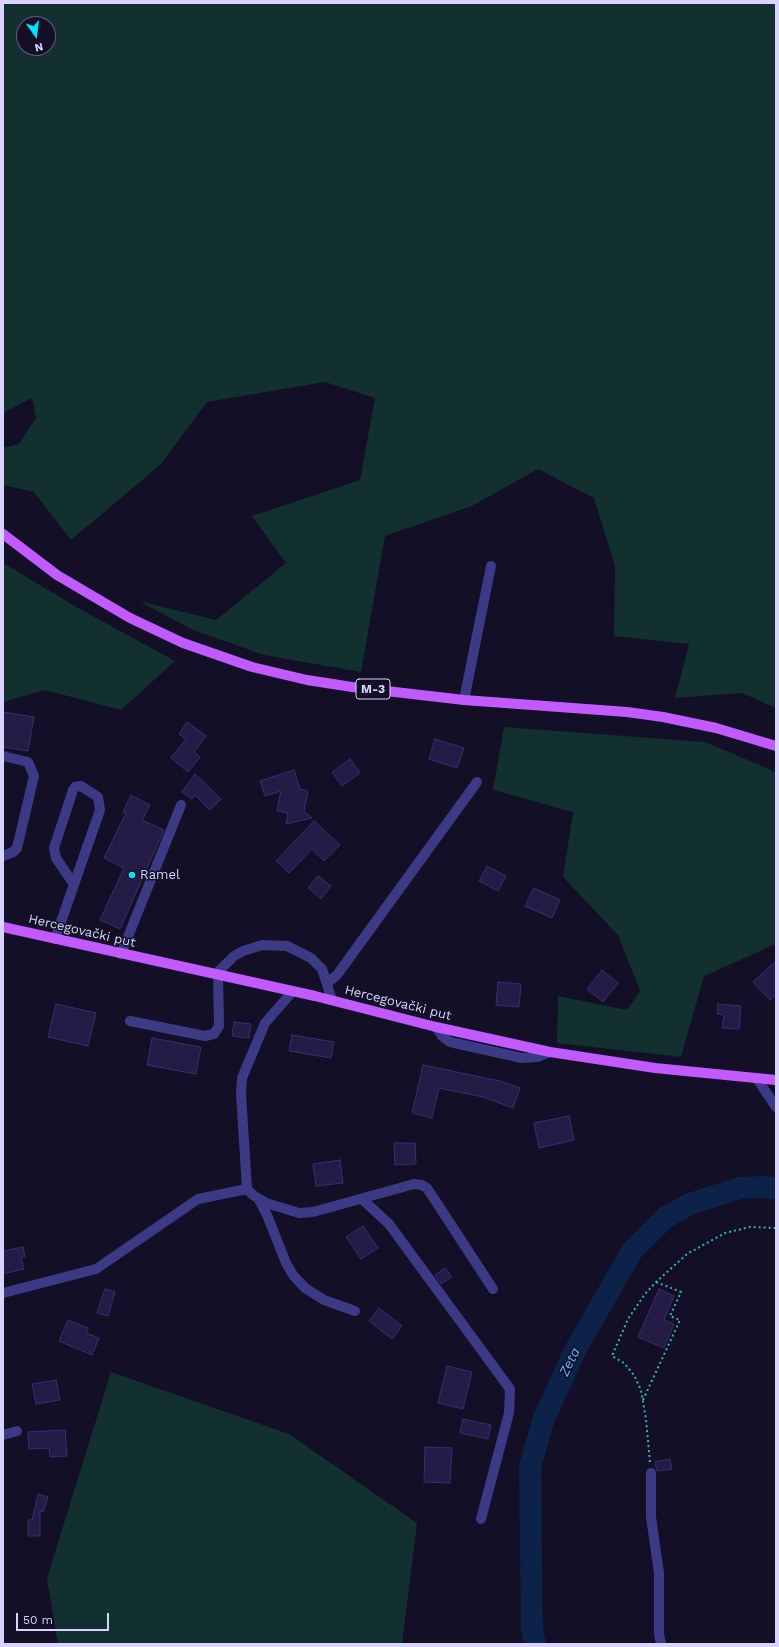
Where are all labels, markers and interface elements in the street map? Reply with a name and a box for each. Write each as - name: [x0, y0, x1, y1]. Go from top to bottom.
- north arrow: [16, 16, 56, 56]
- text: N: [33, 40, 44, 54]
- road number: M-3: [356, 679, 390, 699]
- place label: Ramel: [140, 867, 180, 883]
- marker: Ramel: [127, 870, 137, 880]
- street label: Hercegovački put: [27, 911, 137, 951]
- street label: Hercegovački put: [343, 982, 453, 1024]
- water label: Zeta: [556, 1345, 584, 1379]
- scale bar: [18, 1605, 111, 1631]
- text: 50 m: [23, 1613, 53, 1627]

